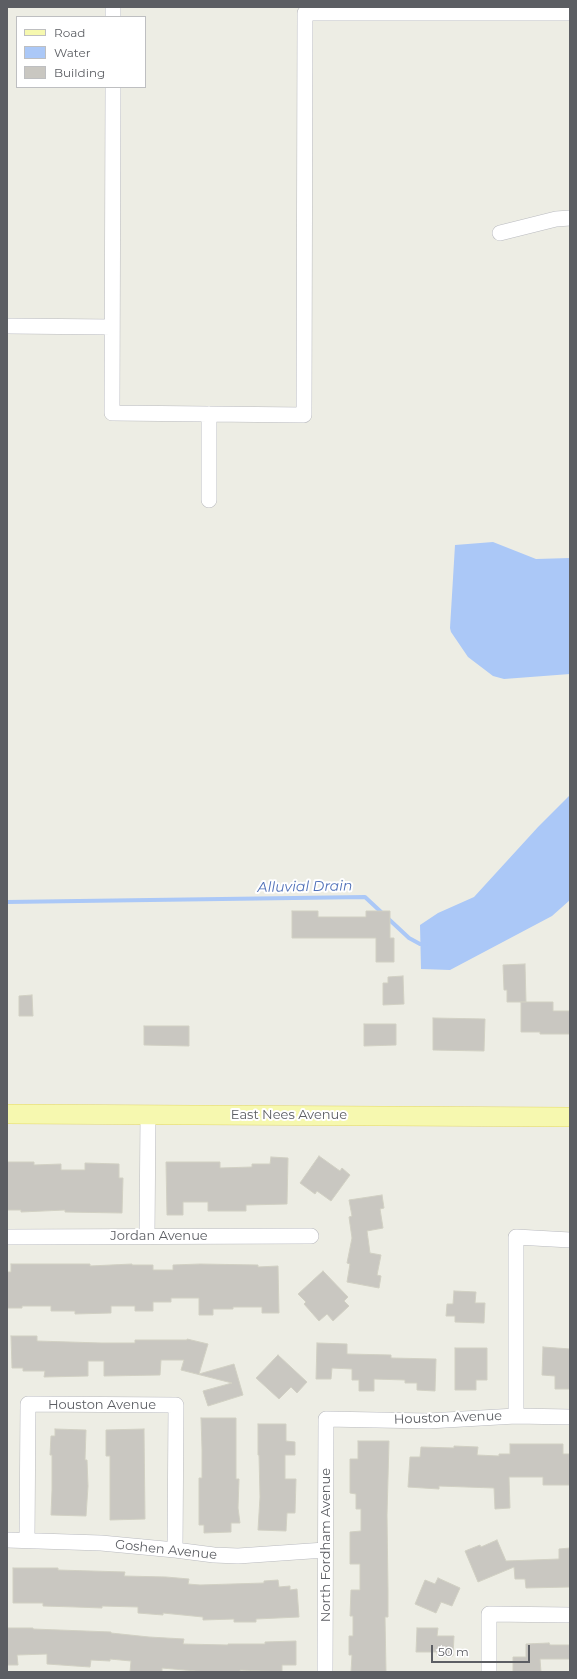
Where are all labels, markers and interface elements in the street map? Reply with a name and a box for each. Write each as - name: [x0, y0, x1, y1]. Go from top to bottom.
- legend: [16, 16, 146, 88]
- text: Road: [54, 25, 85, 40]
- text: Water: [54, 45, 90, 60]
- text: Building: [54, 65, 105, 80]
- water label: Alluvial Drain: [257, 878, 353, 896]
- street label: East Nees Avenue: [231, 1107, 347, 1123]
- street label: Jordan Avenue: [110, 1228, 208, 1244]
- street label: Houston Avenue: [48, 1397, 156, 1413]
- street label: Houston Avenue: [394, 1408, 502, 1428]
- street label: North Fordham Avenue: [318, 1468, 334, 1622]
- street label: Goshen Avenue: [114, 1537, 218, 1563]
- scale bar: [433, 1637, 532, 1663]
- text: 50 m: [438, 1644, 469, 1659]

